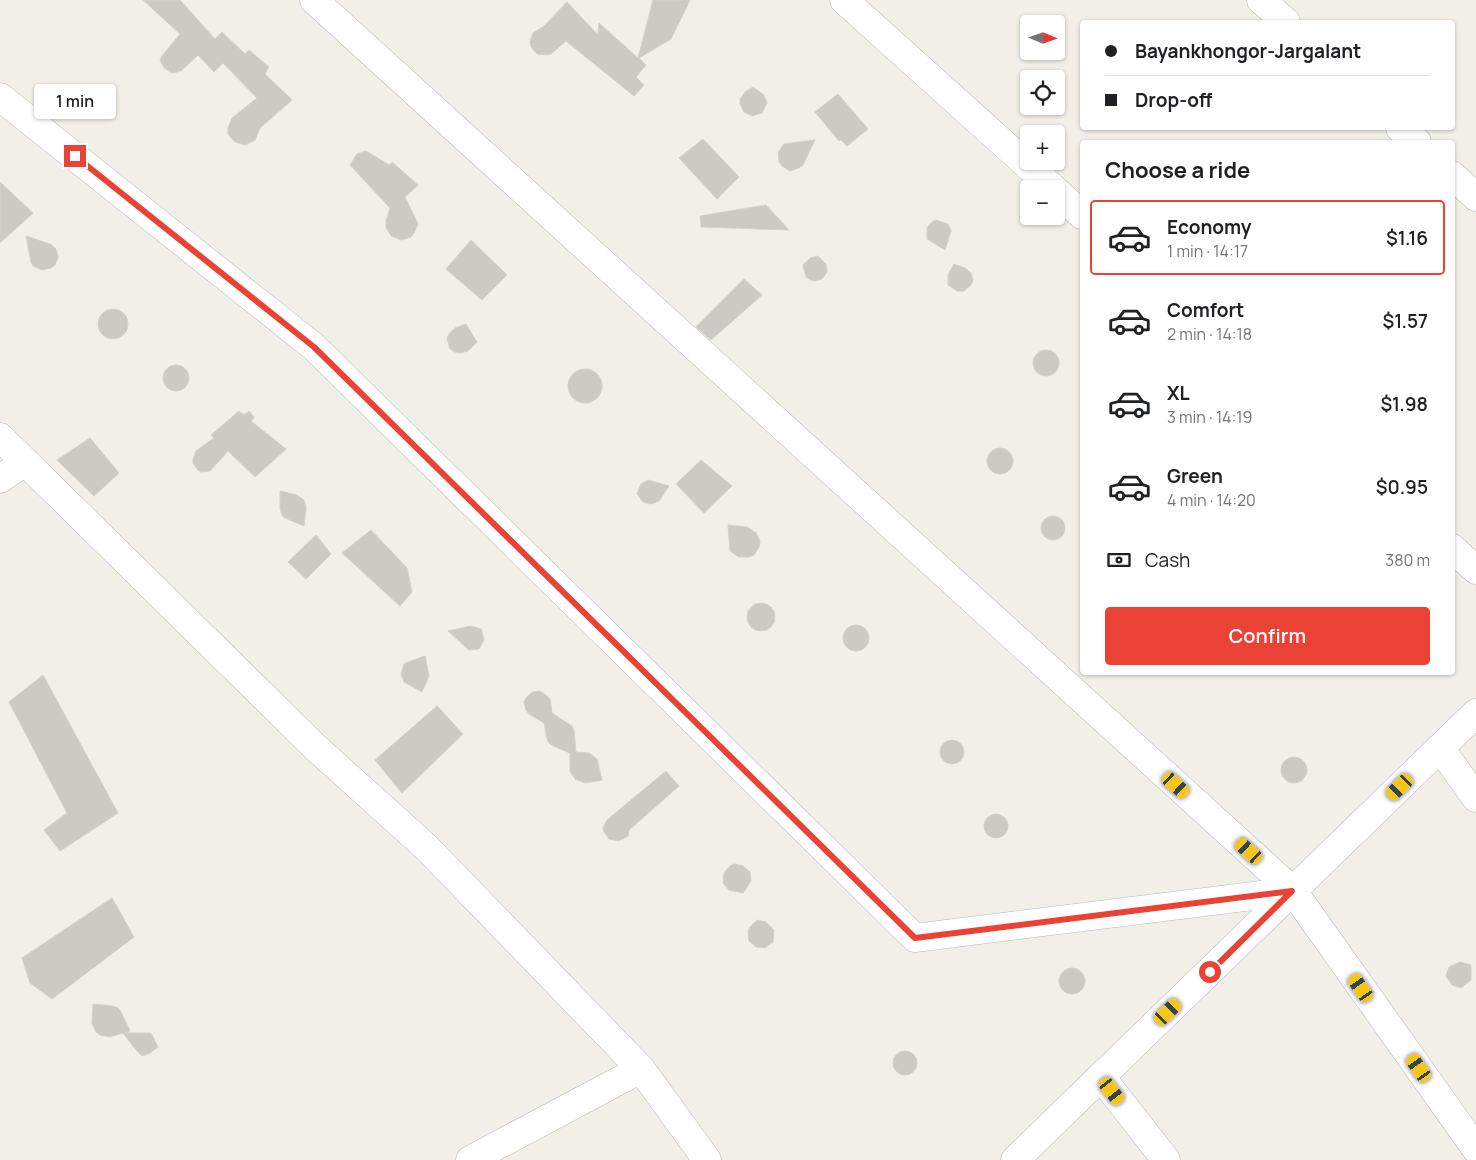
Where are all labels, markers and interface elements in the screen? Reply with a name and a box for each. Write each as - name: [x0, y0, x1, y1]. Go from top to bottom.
- north arrow: [1020, 15, 1065, 60]
- map controls: [1020, 15, 1065, 225]
- text: Bayankhongor-Jargalant: [1135, 38, 1361, 64]
- button: locate: [1020, 70, 1065, 115]
- callout: 1 min: [34, 84, 116, 118]
- text: Drop-off: [1135, 87, 1212, 113]
- text: 1 min: [56, 90, 94, 112]
- button: +: [1020, 125, 1065, 170]
- route end: [64, 145, 86, 167]
- text: Choose a ride: [1105, 155, 1250, 185]
- button: −: [1020, 180, 1065, 225]
- text: Economy: [1167, 214, 1251, 240]
- icon: car: [1107, 215, 1152, 260]
- text: $1.16: [1386, 225, 1428, 251]
- text: 1 min · 14:17: [1167, 240, 1248, 262]
- text: Comfort: [1167, 297, 1244, 323]
- icon: car: [1107, 298, 1152, 343]
- text: $1.57: [1383, 308, 1428, 334]
- text: 2 min · 14:18: [1167, 323, 1252, 345]
- text: XL: [1167, 380, 1190, 406]
- icon: car: [1107, 381, 1152, 426]
- text: $1.98: [1380, 391, 1428, 417]
- text: 3 min · 14:19: [1167, 406, 1253, 428]
- text: Green: [1167, 463, 1223, 489]
- icon: car: [1107, 464, 1152, 509]
- text: $0.95: [1376, 474, 1428, 500]
- text: 4 min · 14:20: [1167, 489, 1256, 511]
- icon: cash: [1105, 546, 1133, 574]
- text: Cash: [1145, 547, 1190, 573]
- text: 380 m: [1385, 549, 1430, 571]
- button: Confirm: [1105, 607, 1430, 665]
- car: [1159, 769, 1192, 801]
- car: [1384, 771, 1416, 803]
- car: [1232, 835, 1265, 867]
- route start: [1199, 961, 1221, 983]
- car: [1346, 971, 1375, 1005]
- car: [1152, 996, 1184, 1028]
- car: [1404, 1051, 1433, 1085]
- car: [1096, 1075, 1127, 1107]

